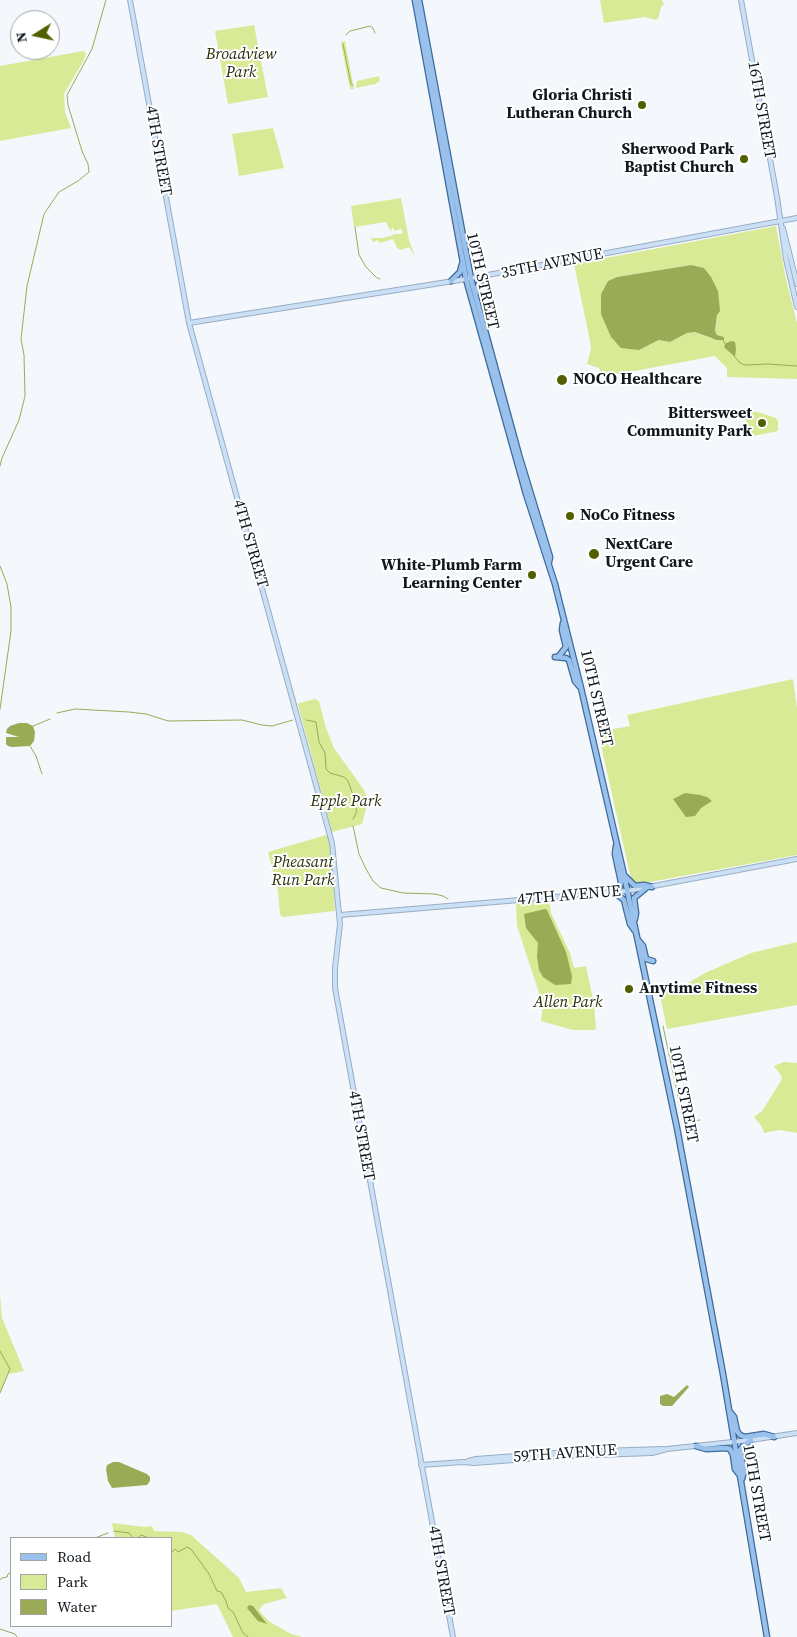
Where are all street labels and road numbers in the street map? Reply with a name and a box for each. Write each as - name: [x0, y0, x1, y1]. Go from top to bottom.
- street label: 16TH STREET: [743, 60, 779, 160]
- street label: 4TH STREET: [141, 104, 175, 198]
- street label: 10TH STREET: [462, 231, 502, 331]
- street label: 35TH AVENUE: [499, 245, 605, 283]
- street label: 4TH STREET: [228, 498, 272, 590]
- street label: 10TH STREET: [576, 648, 616, 748]
- street label: 47TH AVENUE: [517, 882, 621, 910]
- street label: 10TH STREET: [664, 1044, 702, 1144]
- street label: 4TH STREET: [344, 1089, 378, 1183]
- street label: 59TH AVENUE: [513, 1441, 617, 1467]
- street label: 10TH STREET: [738, 1443, 774, 1543]
- street label: 4TH STREET: [424, 1524, 458, 1618]

